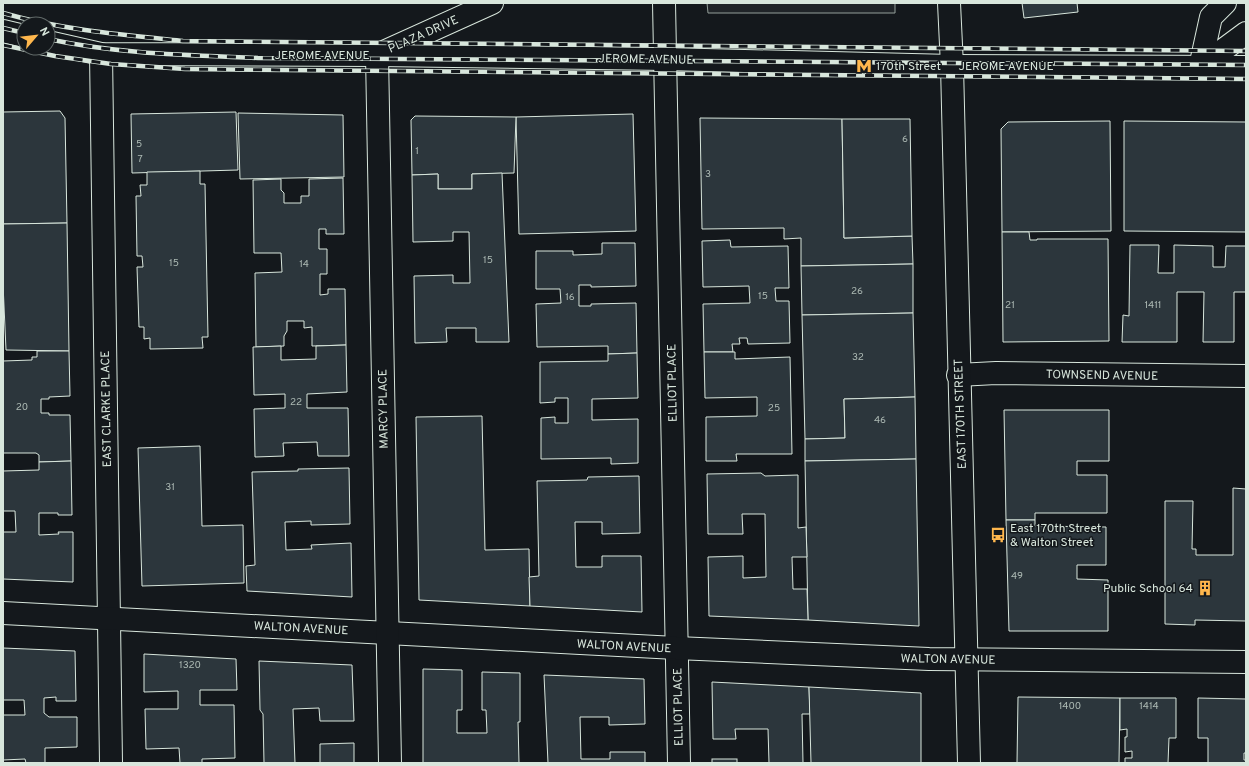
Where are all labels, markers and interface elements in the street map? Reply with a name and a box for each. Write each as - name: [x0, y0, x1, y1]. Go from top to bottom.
- street label: PLAZA DRIVE: [386, 12, 461, 58]
- north arrow: [16, 16, 56, 56]
- text: N: [36, 25, 52, 39]
- street label: JEROME AVENUE: [274, 48, 370, 64]
- street label: JEROME AVENUE: [598, 51, 694, 69]
- metro station icon: 170th Street: [855, 57, 873, 75]
- place label: 170th Street: [876, 59, 941, 75]
- street label: JEROME AVENUE: [958, 59, 1054, 75]
- house number: 6: [902, 133, 908, 146]
- house number: 5: [136, 138, 142, 151]
- house number: 1: [415, 145, 419, 158]
- house number: 7: [137, 153, 143, 166]
- house number: 3: [705, 168, 711, 181]
- house number: 15: [483, 254, 493, 267]
- house number: 15: [169, 257, 179, 270]
- house number: 14: [299, 258, 309, 271]
- house number: 26: [851, 285, 863, 298]
- house number: 15: [758, 290, 768, 303]
- house number: 16: [565, 291, 575, 304]
- house number: 21: [1005, 299, 1015, 312]
- house number: 1411: [1144, 299, 1162, 312]
- street label: ELLIOT PLACE: [664, 344, 682, 422]
- street label: EAST CLARKE PLACE: [98, 350, 116, 467]
- house number: 32: [852, 351, 864, 364]
- street label: EAST 170TH STREET: [951, 358, 971, 469]
- street label: TOWNSEND AVENUE: [1046, 367, 1158, 385]
- street label: MARCY PLACE: [375, 369, 393, 449]
- house number: 22: [290, 396, 302, 409]
- house number: 20: [16, 401, 28, 414]
- house number: 25: [768, 402, 780, 415]
- house number: 46: [874, 414, 886, 427]
- house number: 31: [165, 481, 175, 494]
- place label: East 170th Street & Walton Street: [1010, 521, 1101, 551]
- bus stop icon: East 170th Street & Walton Street: [989, 526, 1007, 544]
- house number: 49: [1011, 570, 1023, 583]
- building icon: Public School 64: [1196, 579, 1214, 597]
- place label: Public School 64: [1103, 581, 1193, 597]
- street label: WALTON AVENUE: [253, 619, 349, 639]
- street label: WALTON AVENUE: [576, 637, 672, 657]
- street label: WALTON AVENUE: [900, 651, 996, 669]
- house number: 1320: [179, 659, 201, 672]
- street label: ELLIOT PLACE: [670, 668, 688, 746]
- house number: 1400: [1059, 700, 1081, 713]
- house number: 1414: [1139, 700, 1159, 713]

